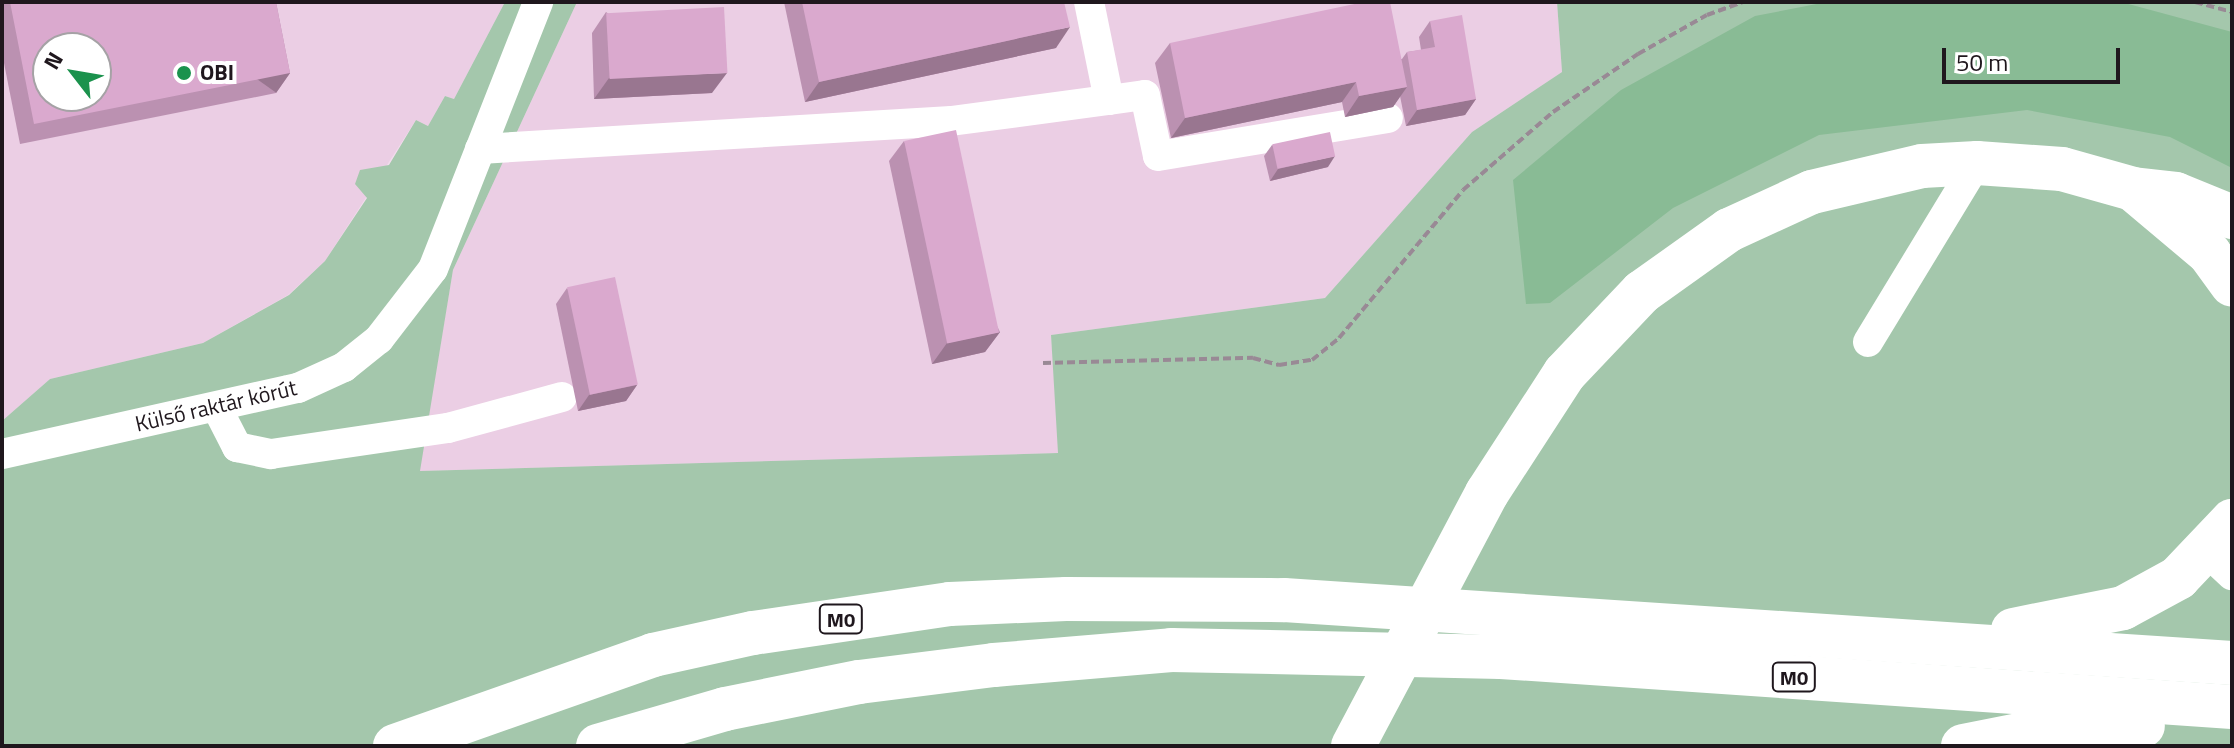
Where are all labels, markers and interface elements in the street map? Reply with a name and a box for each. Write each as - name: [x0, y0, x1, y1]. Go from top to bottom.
- north arrow: [32, 32, 112, 112]
- scale bar: [1946, 32, 2124, 82]
- text: 50 m: [1956, 44, 2008, 80]
- text: N: [35, 45, 72, 76]
- place label: OBI: [200, 60, 234, 86]
- marker: OBI: [175, 64, 193, 82]
- street label: Külső raktár körút: [133, 375, 299, 437]
- road number: M0: [817, 603, 865, 635]
- road number: M0: [1770, 661, 1818, 693]

